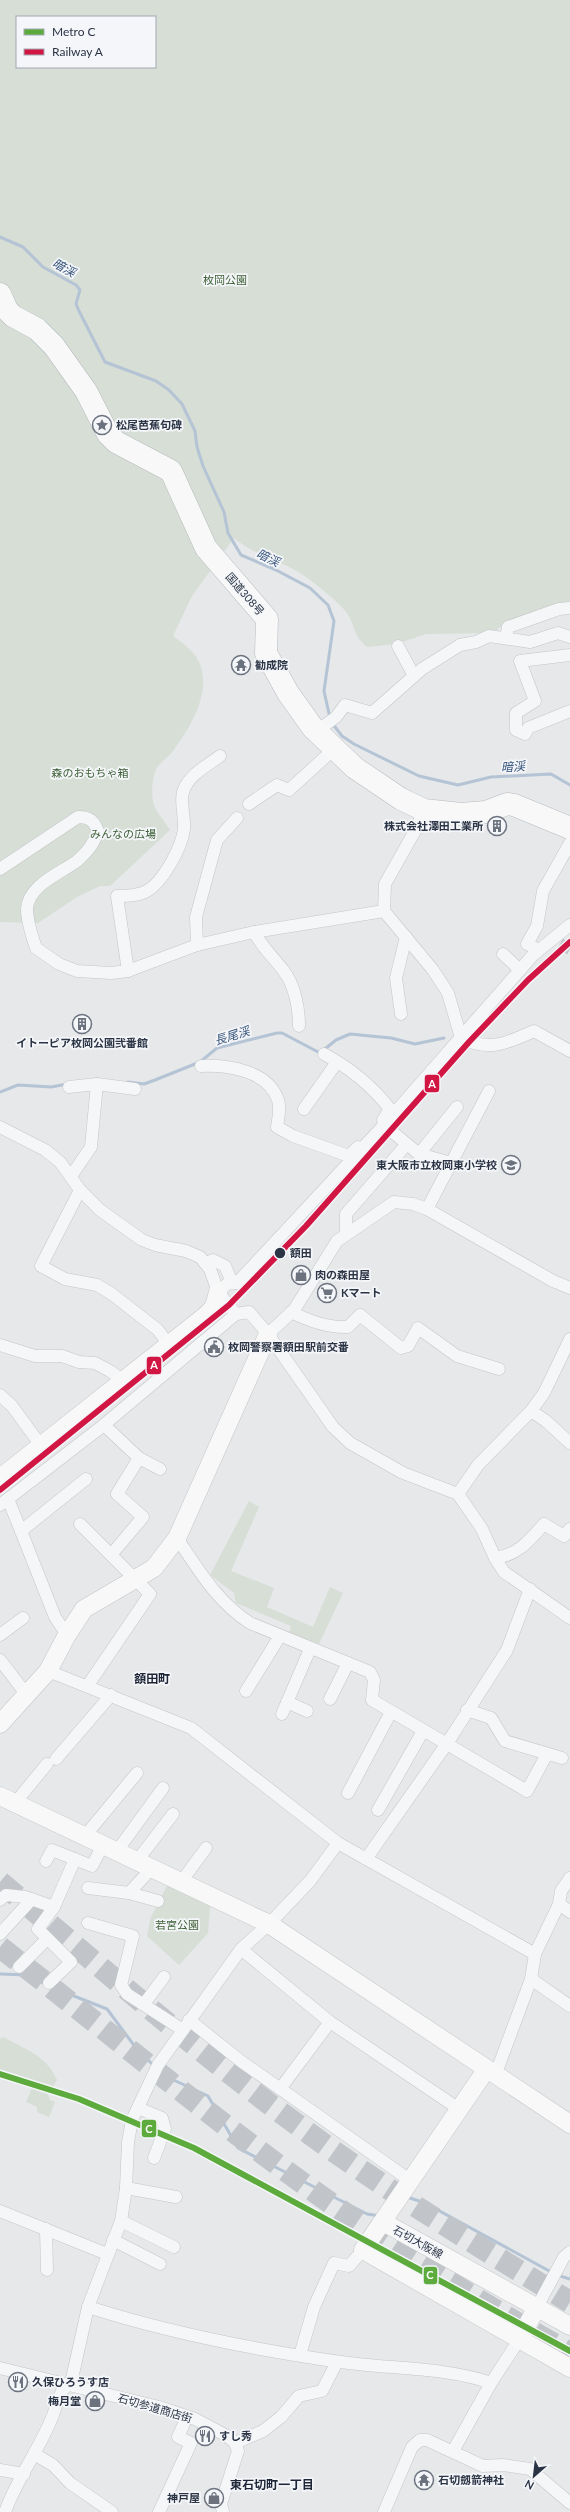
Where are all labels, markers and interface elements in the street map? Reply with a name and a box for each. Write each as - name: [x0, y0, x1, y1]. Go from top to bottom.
- legend: [16, 16, 156, 68]
- text: Metro C: [52, 24, 96, 39]
- text: Railway A: [52, 44, 104, 59]
- water label: 暗渓: [50, 255, 80, 281]
- park label: 枚岡公園: [203, 273, 247, 286]
- place icon: 松尾芭蕉句碑: [91, 414, 113, 436]
- place label: 松尾芭蕉句碑: [116, 418, 182, 431]
- water label: 暗渓: [254, 546, 284, 570]
- street label: 国道308号: [223, 570, 267, 618]
- temple icon: 勧成院: [230, 654, 252, 676]
- place label: 勧成院: [255, 658, 288, 671]
- water label: 暗渓: [500, 758, 527, 775]
- park label: 森のおもちゃ箱: [52, 766, 129, 779]
- building icon: 株式会社澤田工業所: [486, 815, 508, 837]
- place label: 株式会社澤田工業所: [384, 819, 483, 832]
- park label: みんなの広場: [90, 827, 156, 840]
- building icon: イトーピア枚岡公園弐番館: [71, 1013, 93, 1035]
- water label: 長尾渓: [212, 1023, 253, 1048]
- place label: イトーピア枚岡公園弐番館: [16, 1036, 148, 1049]
- line badge: A: [424, 1074, 440, 1093]
- text: A: [427, 1077, 436, 1090]
- school or university icon: 東大阪市立枚岡東小学校: [500, 1154, 522, 1176]
- place label: 東大阪市立枚岡東小学校: [376, 1158, 497, 1171]
- marker: 額田: [273, 1246, 287, 1260]
- place label: 額田: [289, 1246, 312, 1259]
- shop icon: 肉の森田屋: [290, 1264, 312, 1286]
- place label: 肉の森田屋: [315, 1268, 370, 1281]
- supermarket icon: Kマート: [316, 1282, 338, 1304]
- place label: Kマート: [341, 1286, 382, 1299]
- public building icon: 枚岡警察署額田駅前交番: [203, 1336, 225, 1358]
- place label: 枚岡警察署額田駅前交番: [228, 1340, 349, 1353]
- line badge: A: [146, 1356, 162, 1375]
- text: A: [149, 1358, 158, 1371]
- district label: 額田町: [134, 1671, 170, 1686]
- park label: 若宮公園: [155, 1918, 199, 1931]
- line badge: C: [141, 2119, 157, 2138]
- text: C: [145, 2122, 153, 2135]
- street label: 石切大阪線: [391, 2223, 445, 2261]
- line badge: C: [423, 2266, 438, 2285]
- text: C: [426, 2268, 434, 2281]
- restaurant icon: 久保ひろうす店: [7, 2371, 29, 2393]
- place label: 久保ひろうす店: [32, 2375, 109, 2388]
- shop icon: 梅月堂: [84, 2390, 106, 2412]
- street label: 石切参道商店街: [116, 2391, 194, 2424]
- place label: 梅月堂: [48, 2394, 81, 2407]
- restaurant icon: すし秀: [194, 2425, 216, 2447]
- place label: すし秀: [219, 2429, 252, 2442]
- north arrow: [514, 2456, 554, 2496]
- temple icon: 石切劔箭神社: [413, 2469, 435, 2491]
- place label: 石切劔箭神社: [438, 2473, 504, 2486]
- district label: 東石切町一丁目: [230, 2477, 314, 2492]
- text: N: [522, 2478, 536, 2493]
- shop icon: 神戸屋: [203, 2487, 225, 2509]
- place label: 神戸屋: [167, 2491, 200, 2504]

